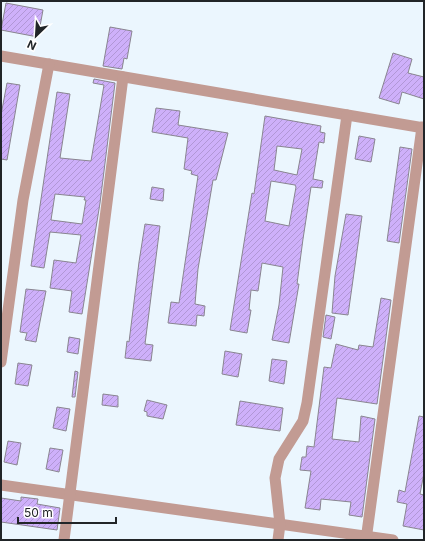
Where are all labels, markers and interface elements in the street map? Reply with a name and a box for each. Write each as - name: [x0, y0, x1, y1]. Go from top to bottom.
- north arrow: [16, 16, 56, 56]
- text: N: [25, 37, 39, 53]
- scale bar: [18, 499, 116, 525]
- text: 50 m: [24, 505, 53, 520]

